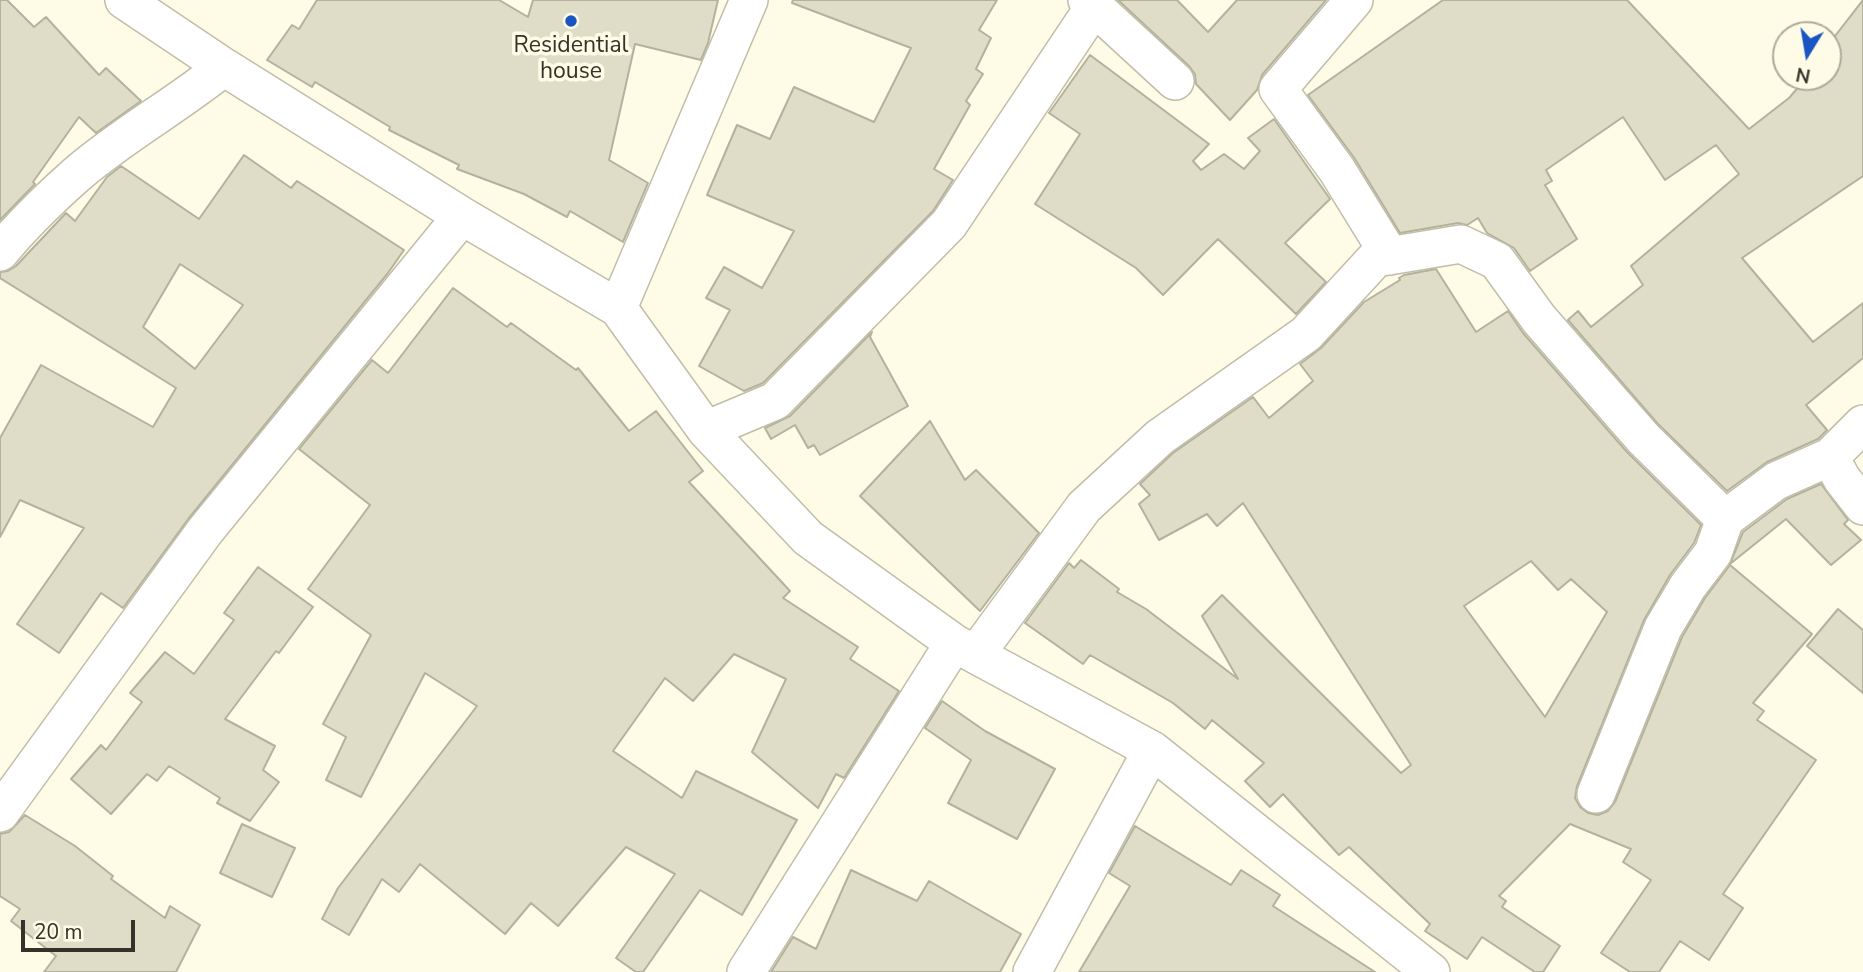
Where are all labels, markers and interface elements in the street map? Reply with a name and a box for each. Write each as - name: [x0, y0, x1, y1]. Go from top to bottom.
- marker: Residential house: [563, 13, 579, 29]
- north arrow: [1772, 21, 1842, 91]
- place label: Residential house: [514, 32, 628, 86]
- text: N: [1794, 61, 1813, 89]
- scale bar: [24, 906, 138, 950]
- text: 20 m: [34, 918, 83, 946]

